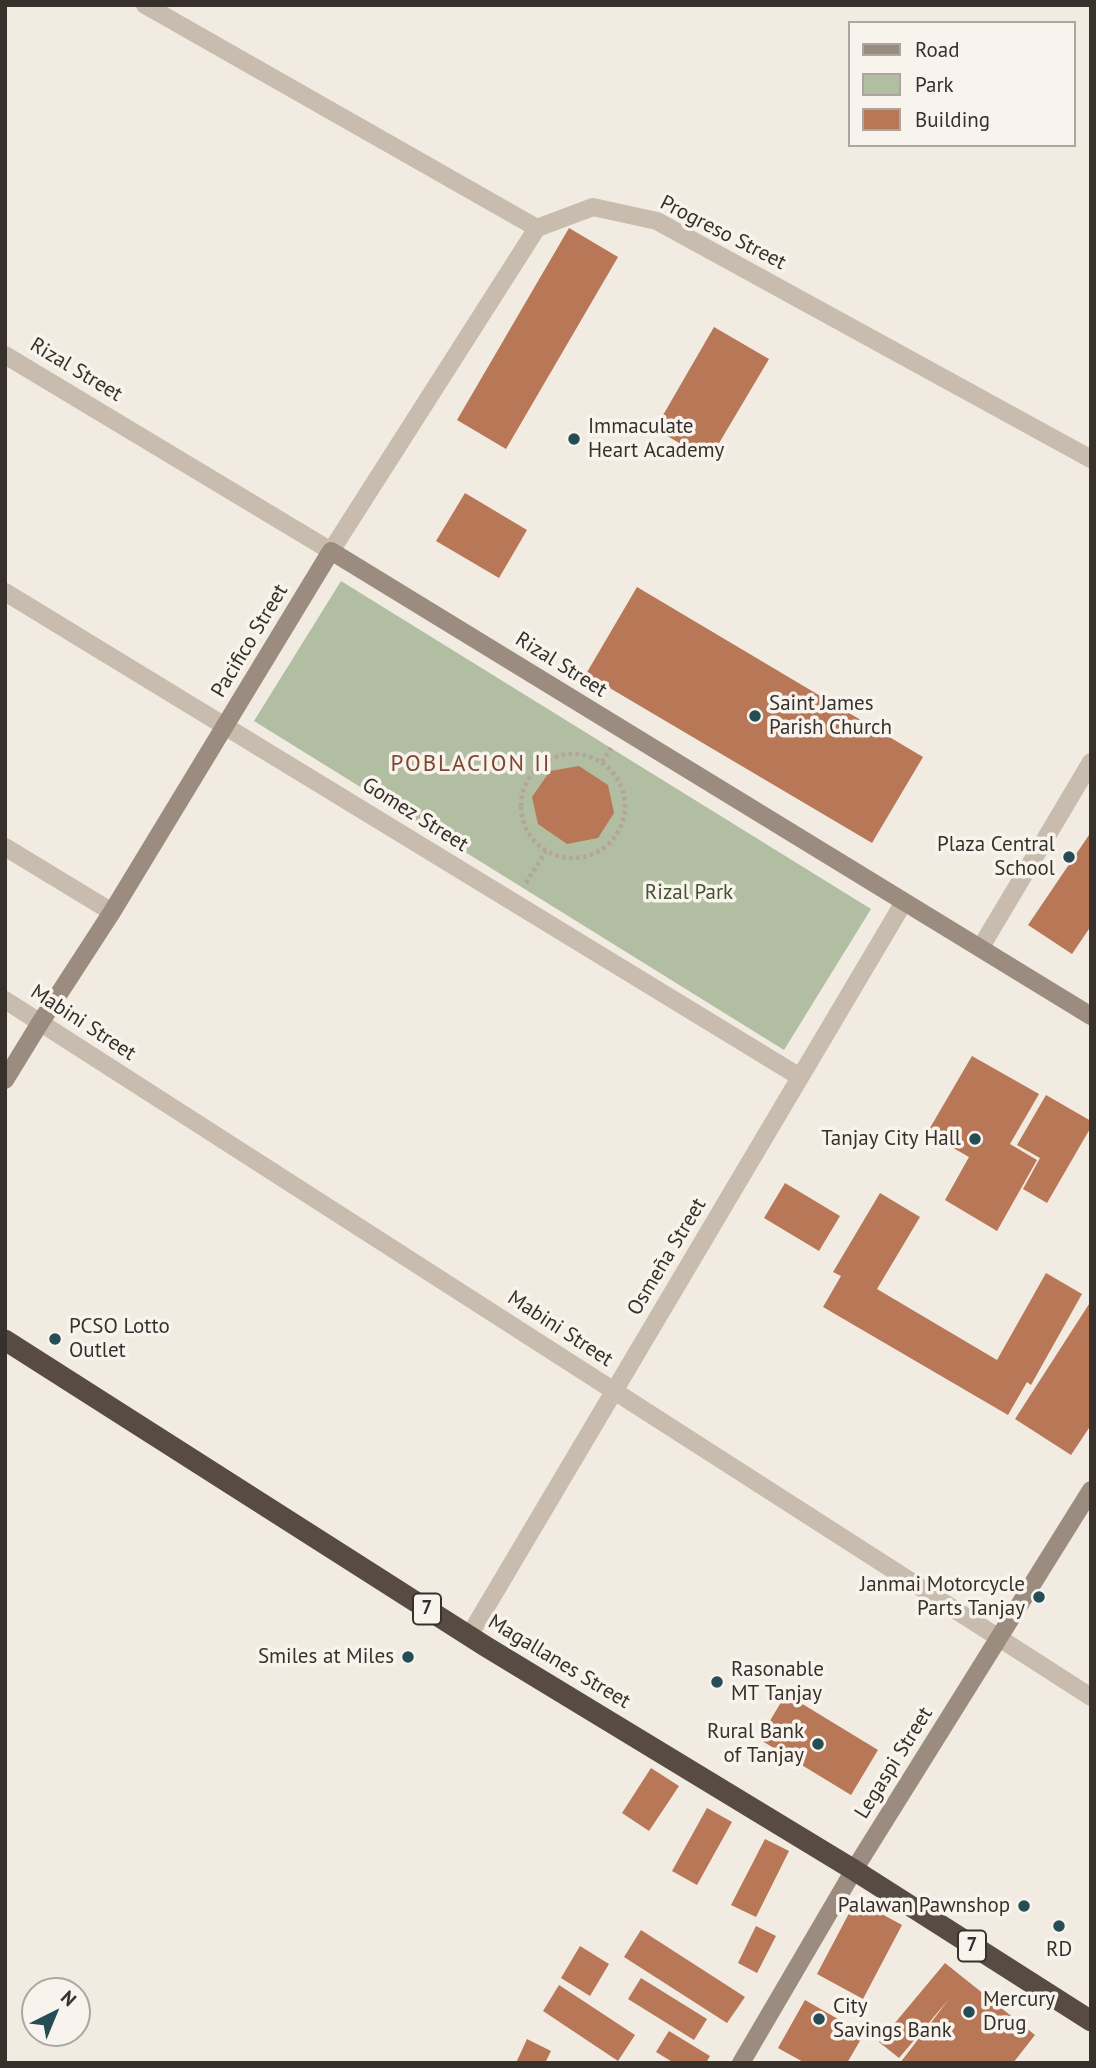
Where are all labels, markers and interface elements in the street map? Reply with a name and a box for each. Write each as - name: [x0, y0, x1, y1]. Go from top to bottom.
- legend: [848, 21, 1075, 147]
- text: Road: [915, 36, 959, 63]
- text: Park: [915, 71, 954, 98]
- text: Building: [915, 106, 990, 133]
- street label: Progreso Street: [656, 190, 790, 276]
- street label: Rizal Street: [25, 333, 127, 407]
- place label: Immaculate Heart Academy: [588, 414, 724, 464]
- marker: Immaculate Heart Academy: [566, 431, 582, 447]
- street label: Pacifico Street: [206, 580, 294, 702]
- street label: Rizal Street: [511, 627, 611, 703]
- place label: Saint James Parish Church: [769, 691, 892, 741]
- marker: Saint James Parish Church: [747, 708, 763, 724]
- district label: POBLACION II: [392, 750, 550, 778]
- street label: Gomez Street: [357, 772, 473, 858]
- place label: Plaza Central School: [937, 832, 1055, 882]
- marker: Plaza Central School: [1061, 849, 1077, 865]
- park label: Rizal Park: [645, 880, 733, 906]
- street label: Mabini Street: [26, 980, 140, 1066]
- place label: Tanjay City Hall: [821, 1126, 961, 1152]
- marker: Tanjay City Hall: [967, 1131, 983, 1147]
- street label: Osmeña Street: [622, 1194, 712, 1320]
- street label: Mabini Street: [503, 1286, 617, 1372]
- place label: PCSO Lotto Outlet: [69, 1314, 170, 1364]
- marker: PCSO Lotto Outlet: [47, 1331, 63, 1347]
- place label: Janmai Motorcycle Parts Tanjay: [860, 1572, 1025, 1622]
- marker: Janmai Motorcycle Parts Tanjay: [1031, 1589, 1047, 1605]
- road number: 7: [413, 1594, 441, 1624]
- street label: Magallanes Street: [483, 1610, 635, 1714]
- place label: Smiles at Miles: [258, 1644, 394, 1670]
- marker: Smiles at Miles: [400, 1649, 416, 1665]
- place label: Rasonable MT Tanjay: [731, 1657, 824, 1707]
- marker: Rasonable MT Tanjay: [709, 1674, 725, 1690]
- street label: Legaspi Street: [850, 1703, 938, 1823]
- place label: Rural Bank of Tanjay: [707, 1719, 804, 1769]
- marker: Rural Bank of Tanjay: [810, 1736, 826, 1752]
- place label: Palawan Pawnshop: [838, 1893, 1010, 1919]
- marker: Palawan Pawnshop: [1016, 1898, 1032, 1914]
- marker: RD: [1051, 1918, 1067, 1934]
- road number: 7: [958, 1930, 986, 1962]
- place label: RD: [1046, 1937, 1072, 1963]
- north arrow: [21, 1977, 91, 2047]
- text: N: [56, 1985, 82, 2011]
- place label: Mercury Drug: [983, 1987, 1055, 2037]
- place label: City Savings Bank: [833, 1994, 952, 2044]
- marker: Mercury Drug: [961, 2004, 977, 2020]
- marker: City Savings Bank: [811, 2011, 827, 2027]

